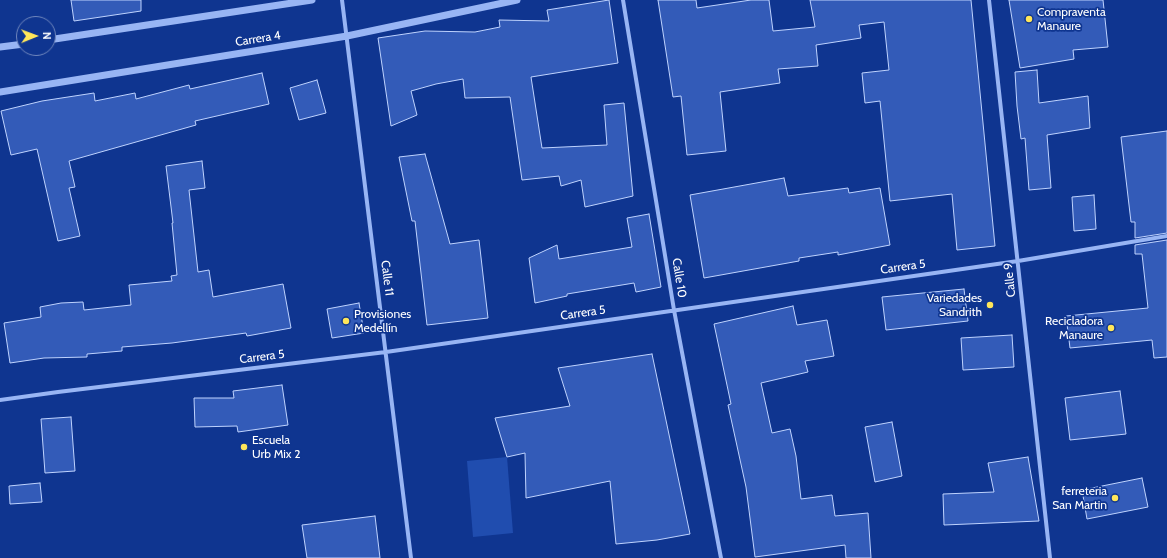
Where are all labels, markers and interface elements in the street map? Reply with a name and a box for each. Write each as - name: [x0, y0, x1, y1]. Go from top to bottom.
- place label: Compraventa Manaure: [1037, 5, 1106, 33]
- marker: Compraventa Manaure: [1024, 14, 1034, 24]
- north arrow: [16, 16, 56, 56]
- street label: Carrera 4: [234, 28, 282, 50]
- text: N: [40, 32, 54, 40]
- street label: Calle 10: [669, 257, 689, 299]
- street label: Carrera 5: [880, 257, 926, 277]
- street label: Calle 11: [378, 260, 396, 296]
- street label: Calle 9: [1001, 262, 1019, 298]
- place label: Variedades Sandrith: [927, 291, 982, 319]
- marker: Variedades Sandrith: [985, 300, 995, 310]
- street label: Carrera 5: [560, 303, 606, 323]
- place label: Provisiones Medellín: [354, 307, 411, 335]
- place label: Recicladora Manaure: [1045, 314, 1103, 342]
- marker: Provisiones Medellín: [341, 316, 351, 326]
- marker: Recicladora Manaure: [1106, 323, 1116, 333]
- street label: Carrera 5: [239, 347, 285, 367]
- place label: Escuela Urb Mix 2: [252, 433, 300, 461]
- marker: Escuela Urb Mix 2: [239, 442, 249, 452]
- place label: ferreteria San Martin: [1052, 484, 1107, 512]
- marker: ferreteria San Martin: [1110, 493, 1120, 503]

